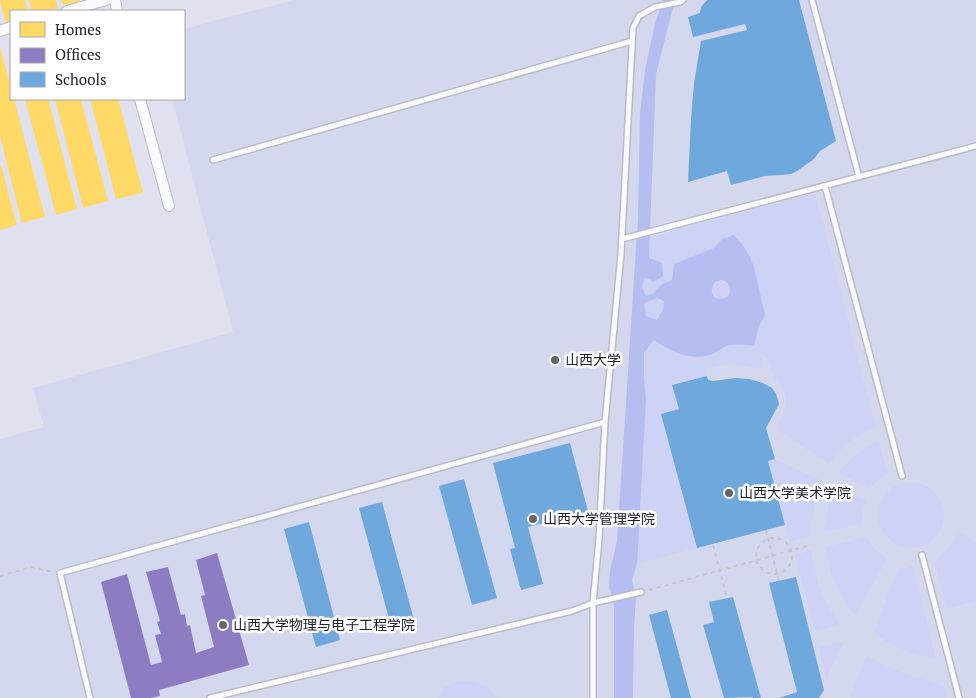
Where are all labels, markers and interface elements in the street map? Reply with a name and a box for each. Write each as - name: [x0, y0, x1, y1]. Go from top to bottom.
- legend: [10, 10, 185, 100]
- text: Homes: [55, 19, 101, 39]
- text: Offices: [55, 44, 101, 64]
- text: Schools: [55, 69, 106, 89]
- place label: 山西大学: [565, 350, 621, 369]
- marker: 山西大学: [549, 354, 561, 366]
- place label: 山西大学美术学院: [739, 483, 851, 502]
- marker: 山西大学美术学院: [723, 487, 735, 499]
- place label: 山西大学管理学院: [543, 509, 655, 528]
- marker: 山西大学管理学院: [527, 513, 539, 525]
- place label: 山西大学物理与电子工程学院: [233, 615, 415, 634]
- marker: 山西大学物理与电子工程学院: [217, 619, 229, 631]

